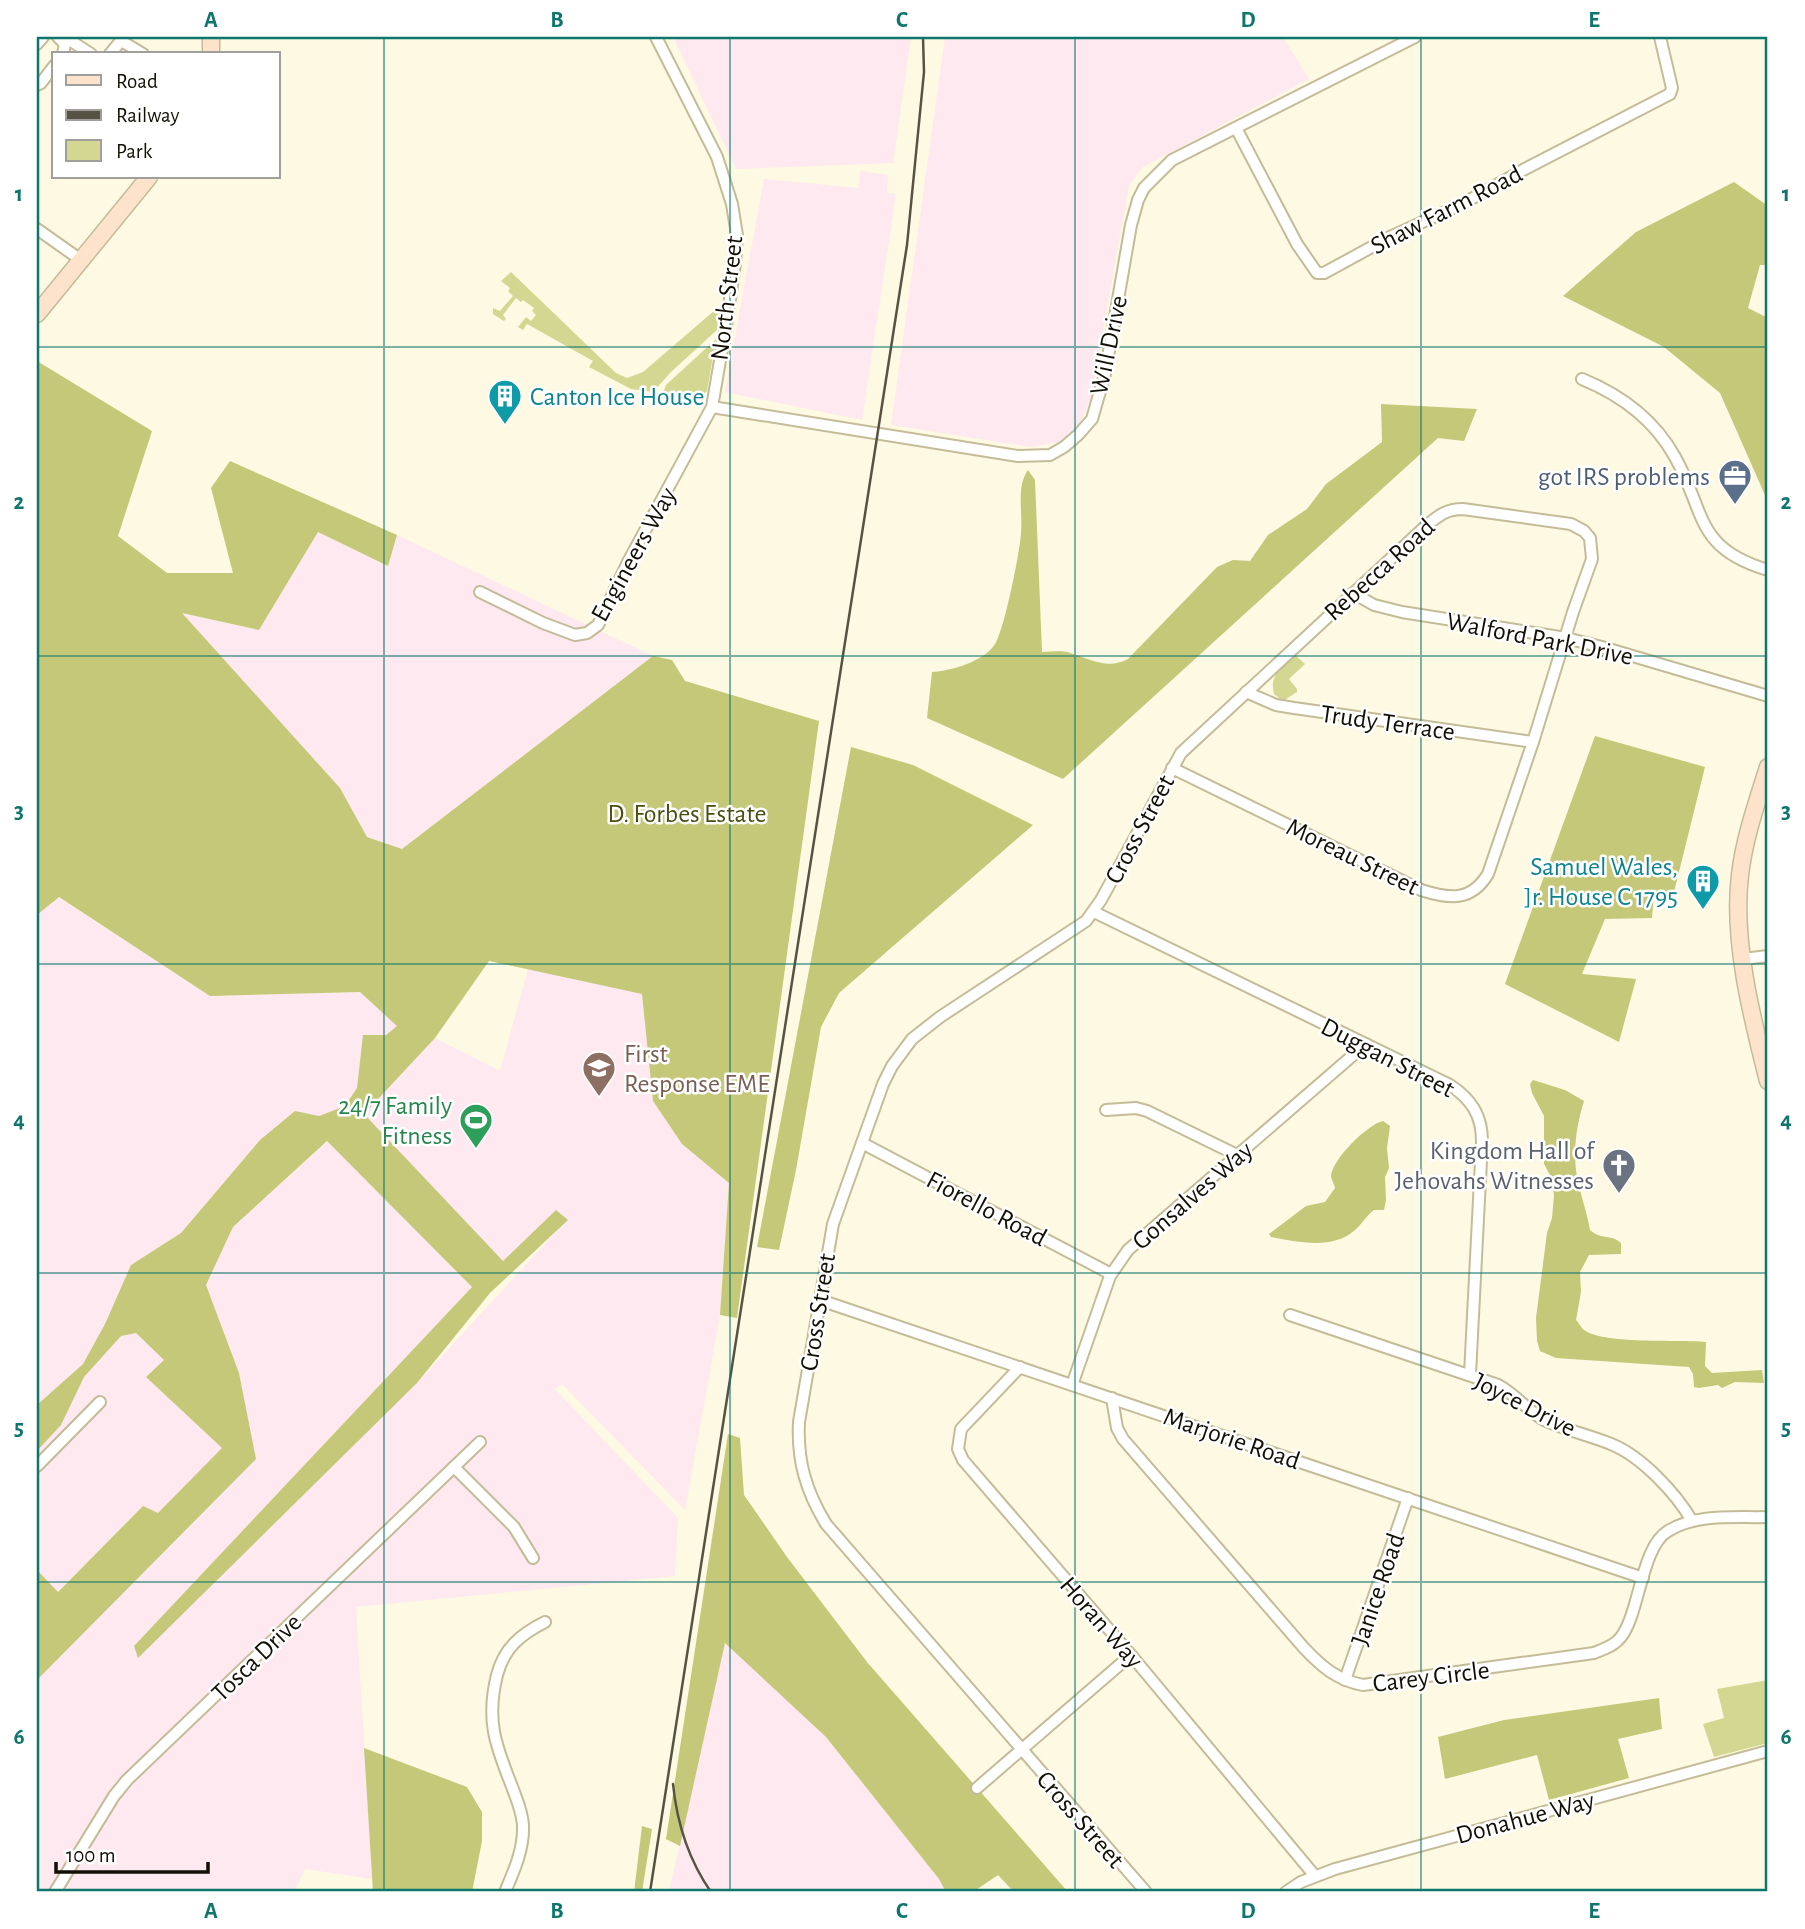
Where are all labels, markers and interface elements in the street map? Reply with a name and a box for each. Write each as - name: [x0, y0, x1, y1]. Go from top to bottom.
- text: A: [204, 9, 218, 32]
- text: B: [550, 9, 564, 32]
- text: C: [896, 9, 908, 32]
- text: D: [1240, 9, 1256, 32]
- text: E: [1588, 9, 1600, 32]
- legend: [52, 52, 280, 178]
- text: Road: [116, 71, 158, 92]
- text: Railway: [116, 105, 179, 126]
- text: Park: [116, 141, 153, 162]
- street label: Shaw Farm Road: [1366, 161, 1527, 259]
- text: 1: [15, 183, 23, 206]
- text: 1: [1782, 183, 1790, 206]
- street label: North Street: [706, 234, 748, 362]
- street label: Will Drive: [1086, 293, 1132, 397]
- building icon: Canton Ice House: [486, 377, 524, 426]
- place label: Canton Ice House: [530, 384, 704, 410]
- office icon: got IRS problems: [1716, 457, 1754, 506]
- place label: got IRS problems: [1538, 464, 1710, 490]
- street label: Engineers Way: [586, 483, 681, 626]
- text: 2: [14, 491, 25, 514]
- text: 2: [1781, 491, 1792, 514]
- street label: Rebecca Road: [1319, 514, 1440, 626]
- street label: Walford Park Drive: [1444, 608, 1635, 670]
- street label: Trudy Terrace: [1319, 701, 1457, 745]
- street label: Cross Street: [1101, 771, 1179, 888]
- text: 3: [14, 800, 24, 823]
- text: 3: [1781, 800, 1791, 823]
- park label: D. Forbes Estate: [608, 801, 766, 827]
- street label: Moreau Street: [1282, 814, 1423, 900]
- place label: Samuel Wales, ]r. House C 1795: [1524, 854, 1678, 910]
- building icon: Samuel Wales, ]r. House C 1795: [1684, 862, 1722, 911]
- street label: Duggan Street: [1317, 1013, 1458, 1103]
- place label: First Response EME: [624, 1041, 770, 1097]
- school or university icon: First Response EME: [580, 1049, 618, 1098]
- place label: 24/7 Family Fitness: [338, 1093, 452, 1149]
- sports icon: 24/7 Family Fitness: [457, 1101, 495, 1150]
- text: 4: [13, 1109, 25, 1132]
- text: 4: [1780, 1109, 1792, 1132]
- street label: Gonsalves Way: [1127, 1137, 1258, 1255]
- place label: Kingdom Hall of Jehovahs Witnesses: [1394, 1138, 1596, 1194]
- church icon: Kingdom Hall of Jehovahs Witnesses: [1600, 1146, 1638, 1195]
- street label: Fiorello Road: [922, 1166, 1051, 1251]
- street label: Cross Street: [796, 1251, 840, 1373]
- street label: Joyce Drive: [1469, 1368, 1580, 1442]
- street label: Marjorie Road: [1160, 1403, 1303, 1474]
- text: 5: [14, 1417, 24, 1440]
- text: 5: [1781, 1417, 1791, 1440]
- street label: Janice Road: [1347, 1530, 1409, 1649]
- street label: Horan Way: [1055, 1572, 1148, 1673]
- street label: Tosca Drive: [207, 1609, 307, 1707]
- street label: Carey Circle: [1371, 1657, 1491, 1697]
- text: 6: [13, 1726, 25, 1749]
- text: 6: [1780, 1726, 1792, 1749]
- street label: Cross Street: [1031, 1766, 1129, 1873]
- street label: Donahue Way: [1453, 1787, 1597, 1849]
- scale bar: [56, 1831, 208, 1875]
- text: 100 m: [66, 1845, 116, 1866]
- text: A: [204, 1900, 218, 1923]
- text: B: [550, 1900, 564, 1923]
- text: C: [896, 1900, 908, 1923]
- text: D: [1240, 1900, 1256, 1923]
- text: E: [1588, 1900, 1600, 1923]

